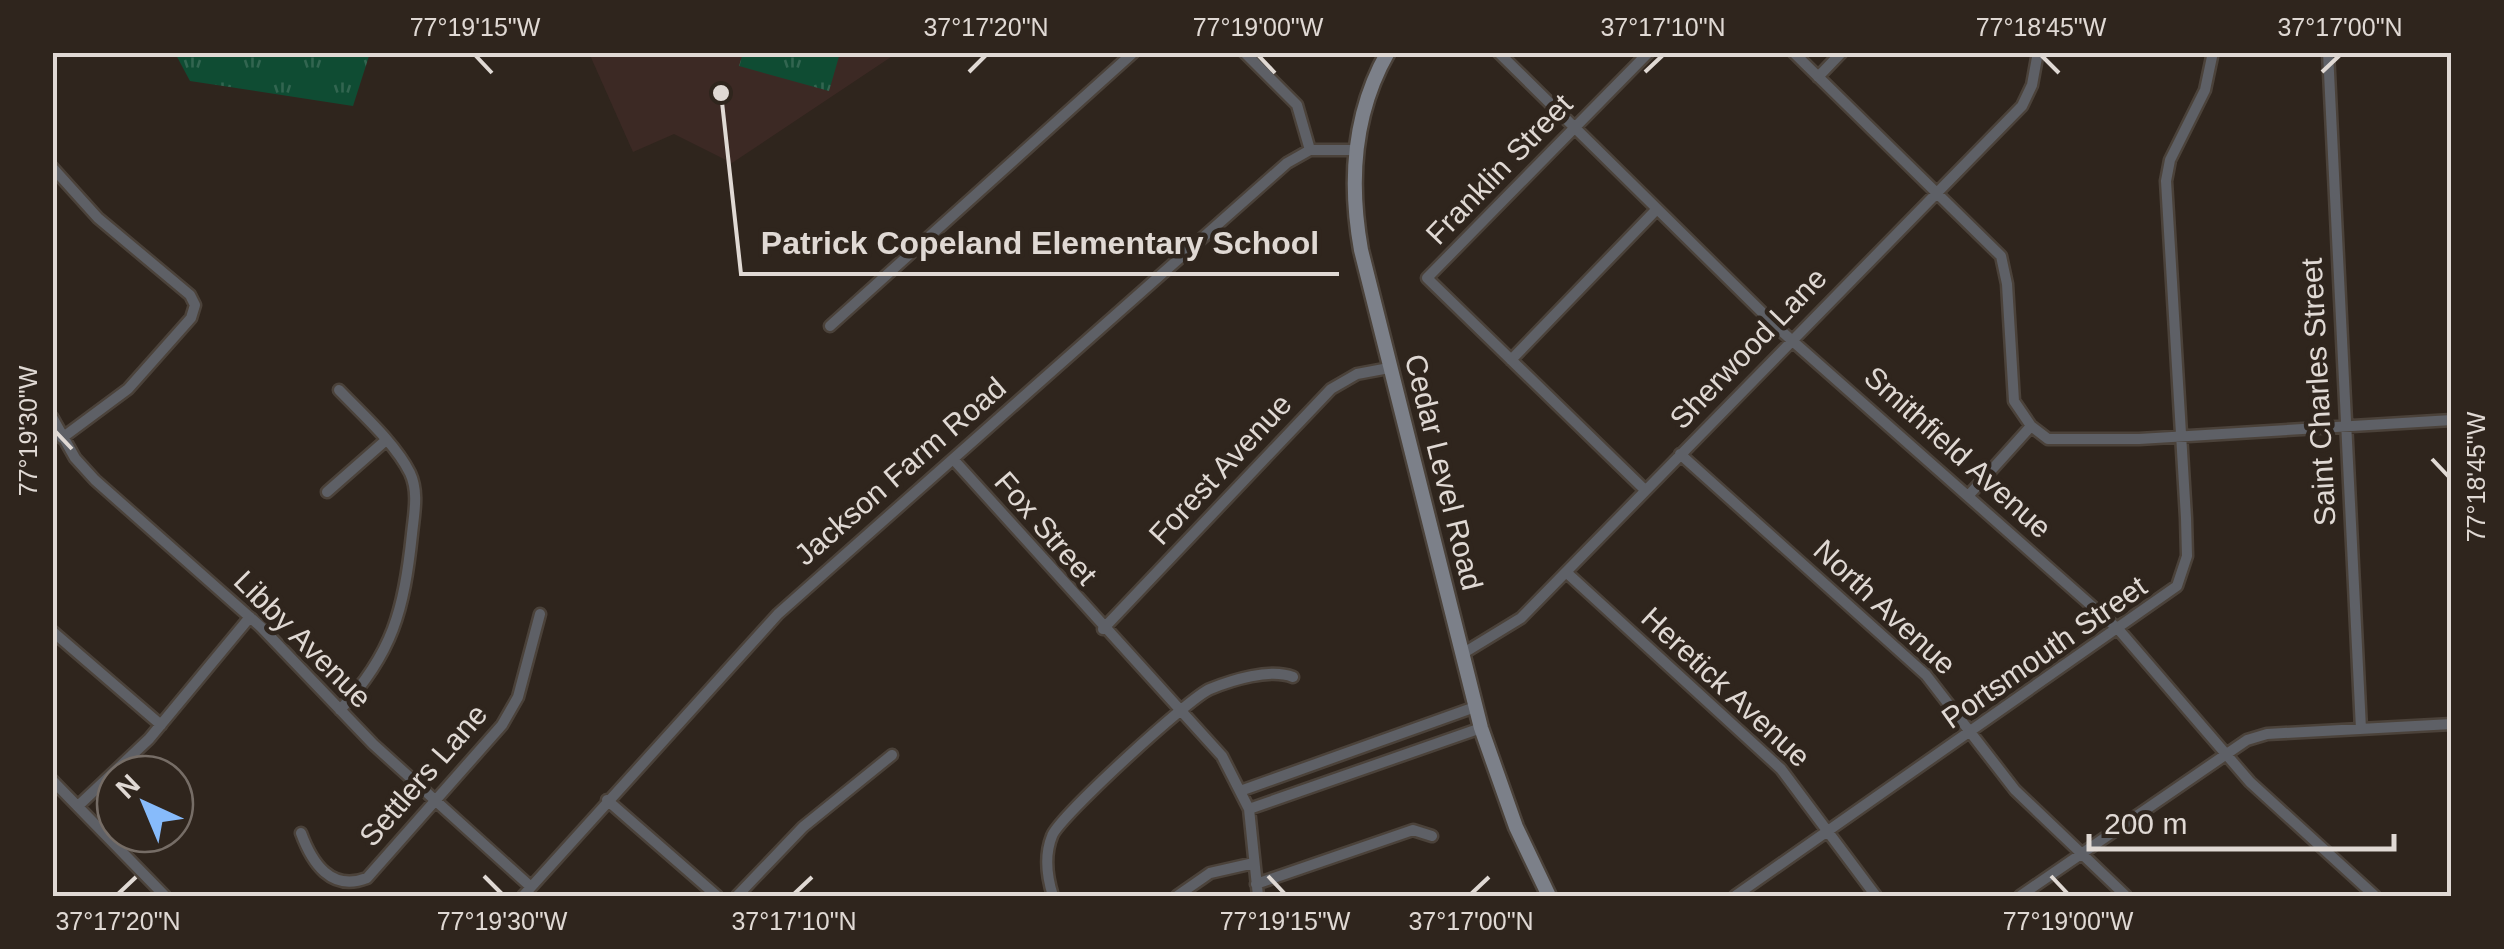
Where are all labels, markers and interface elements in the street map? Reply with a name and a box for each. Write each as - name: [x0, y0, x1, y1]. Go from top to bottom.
- text: 77°19'15"W: [410, 13, 541, 41]
- text: 37°17'20"N: [923, 13, 1049, 41]
- text: 77°19'00"W: [1193, 13, 1324, 41]
- text: 37°17'10"N: [1600, 13, 1726, 41]
- text: 77°18'45"W: [1976, 13, 2107, 41]
- text: 37°17'00"N: [2277, 13, 2403, 41]
- street label: Franklin Street: [1419, 87, 1579, 251]
- callout: Patrick Copeland Elementary School: [741, 212, 1339, 274]
- text: Patrick Copeland Elementary School: [761, 225, 1319, 261]
- street label: Saint Charles Street: [2294, 256, 2342, 527]
- street label: Sherwood Lane: [1663, 261, 1833, 435]
- street label: Cedar Level Road: [1399, 351, 1489, 593]
- street label: Smithfield Avenue: [1858, 360, 2058, 544]
- text: 77°19'30"W: [14, 365, 42, 496]
- street label: Jackson Farm Road: [788, 370, 1012, 572]
- street label: Forest Avenue: [1142, 387, 1298, 551]
- text: 77°18'45"W: [2462, 411, 2490, 542]
- street label: Fox Street: [988, 465, 1104, 592]
- street label: North Avenue: [1807, 533, 1963, 681]
- street label: Libby Avenue: [228, 564, 378, 714]
- street label: Portsmouth Street: [1936, 569, 2153, 735]
- street label: Heretick Avenue: [1635, 601, 1817, 773]
- street label: Settlers Lane: [353, 697, 493, 853]
- north arrow: [95, 754, 195, 854]
- text: N: [110, 768, 146, 805]
- scale bar: [2089, 789, 2394, 851]
- text: 200 m: [2104, 807, 2187, 840]
- text: 37°17'20"N: [55, 907, 181, 935]
- text: 77°19'30"W: [437, 907, 568, 935]
- text: 37°17'10"N: [731, 907, 857, 935]
- text: 77°19'15"W: [1220, 907, 1351, 935]
- text: 37°17'00"N: [1408, 907, 1534, 935]
- text: 77°19'00"W: [2003, 907, 2134, 935]

